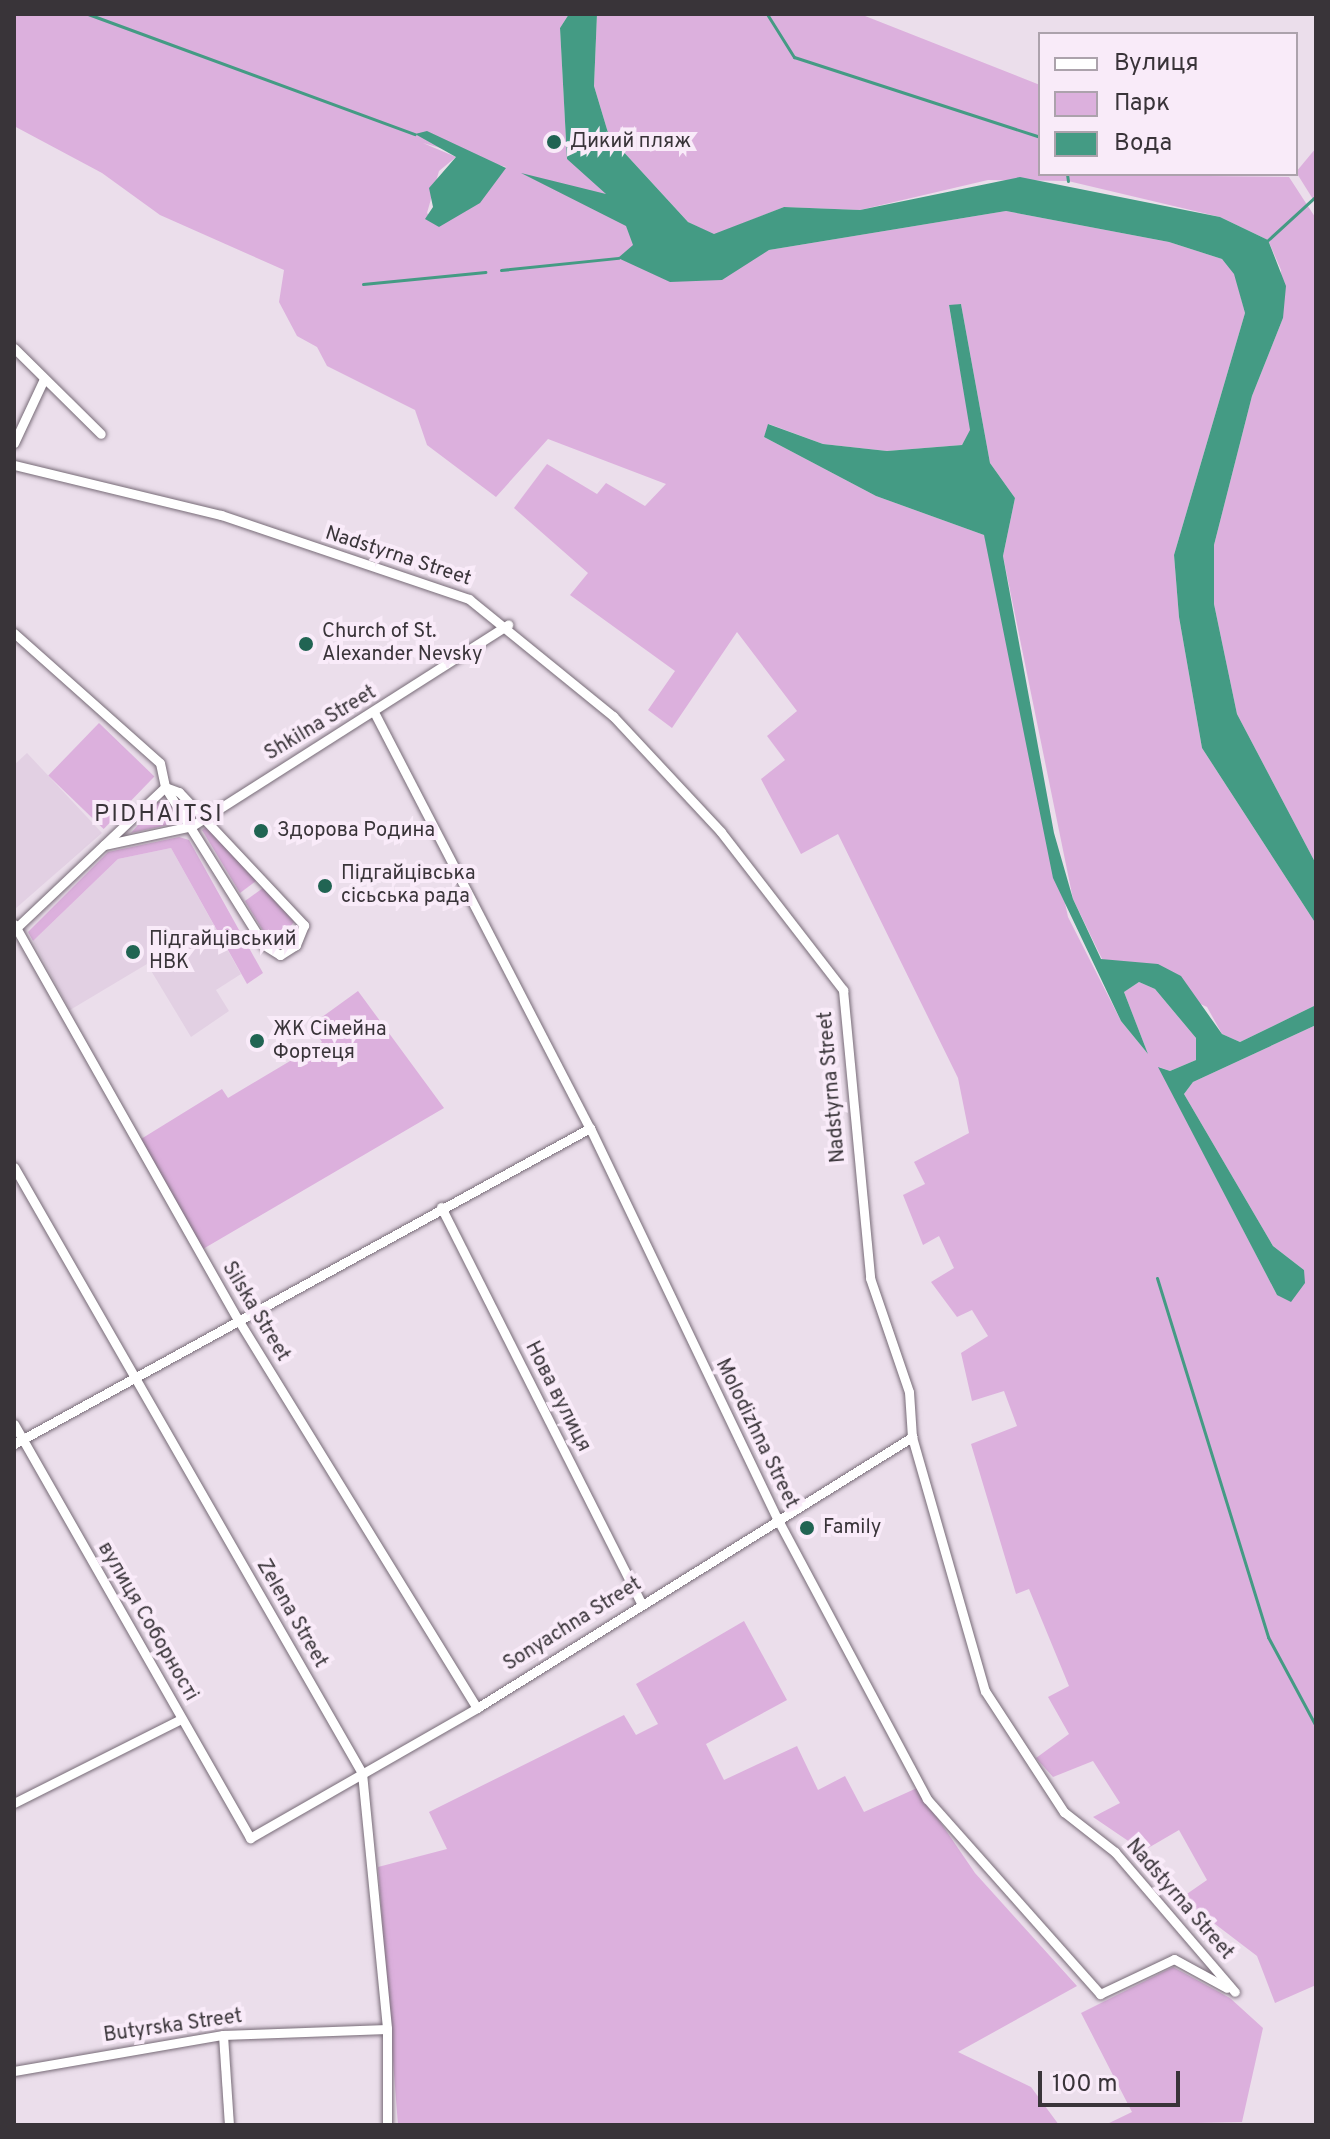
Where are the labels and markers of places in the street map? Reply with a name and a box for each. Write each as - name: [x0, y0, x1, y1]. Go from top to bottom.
- place label: Дикий пляж: [570, 130, 691, 154]
- marker: Дикий пляж: [545, 133, 563, 151]
- place label: Church of St. Alexander Nevsky: [322, 620, 483, 667]
- marker: Church of St. Alexander Nevsky: [297, 635, 315, 653]
- place label: Здорова Родина: [277, 819, 435, 843]
- marker: Здорова Родина: [252, 822, 270, 840]
- place label: Підгайцівська сісьська рада: [341, 862, 475, 909]
- marker: Підгайцівська сісьська рада: [316, 877, 334, 895]
- place label: Підгайцівський НВК: [149, 928, 297, 975]
- marker: Підгайцівський НВК: [124, 943, 142, 961]
- place label: ЖК Сімейна Фортеця: [273, 1018, 387, 1065]
- marker: ЖК Сімейна Фортеця: [248, 1032, 266, 1050]
- place label: Family: [823, 1516, 881, 1540]
- marker: Family: [798, 1519, 816, 1537]

